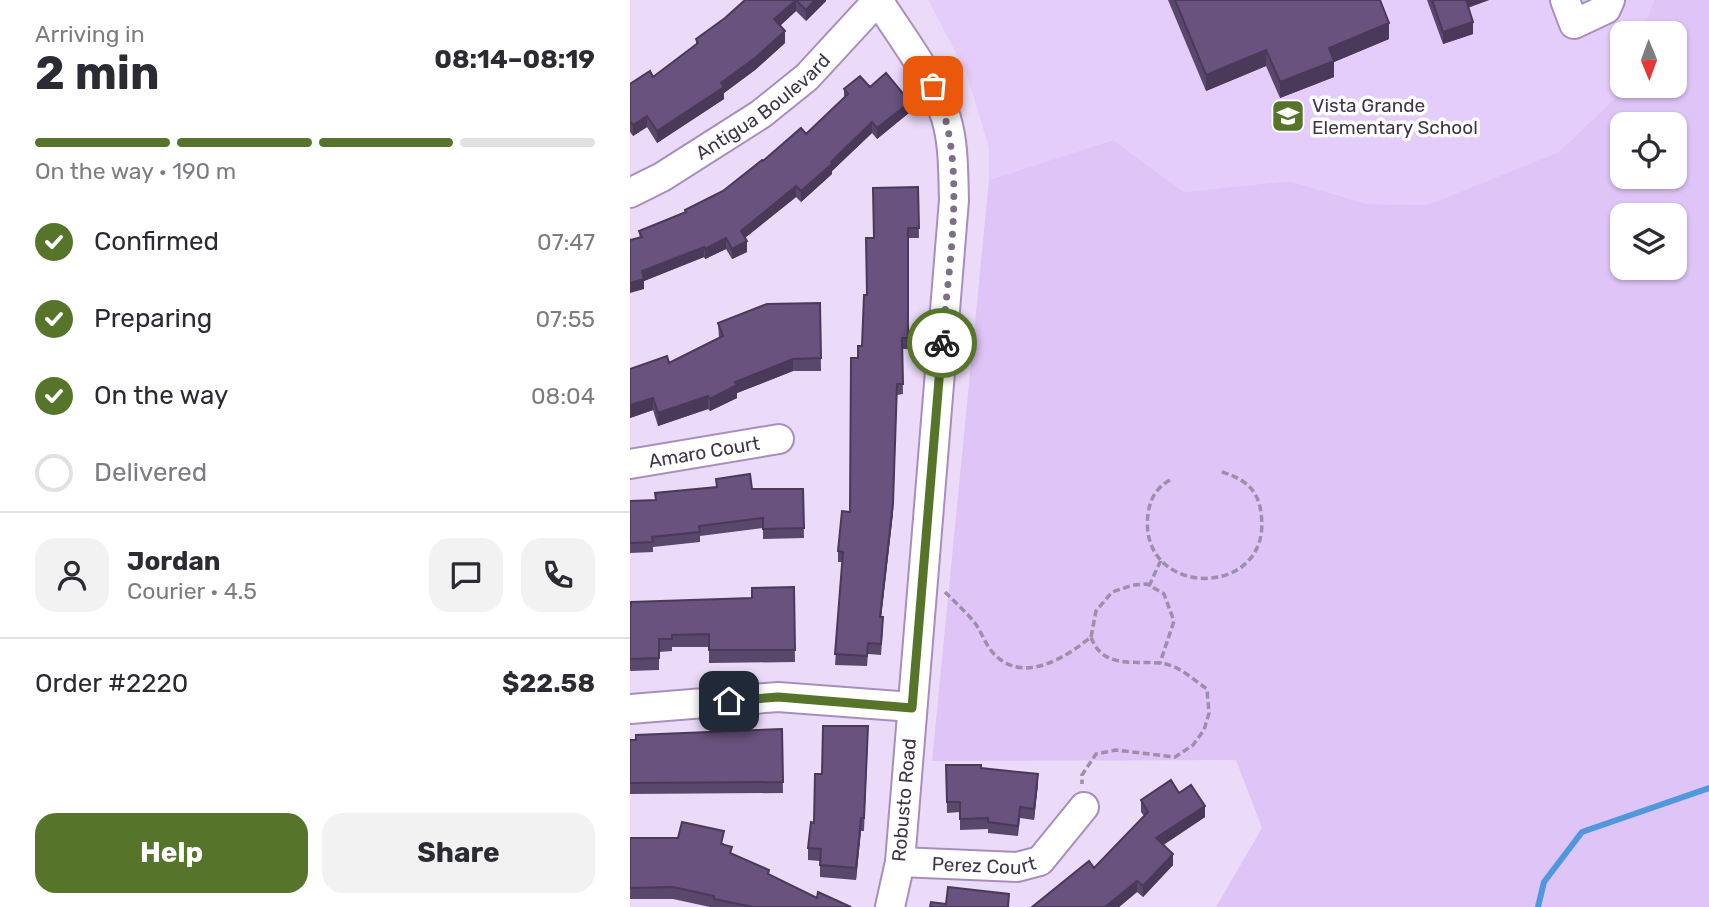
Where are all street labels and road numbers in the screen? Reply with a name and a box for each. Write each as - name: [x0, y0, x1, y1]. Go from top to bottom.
- street label: Antigua Boulevard: [691, 48, 835, 164]
- street label: Amaro Court: [647, 431, 762, 472]
- street label: Robusto Road: [887, 737, 921, 863]
- street label: Perez Court: [931, 851, 1039, 879]

